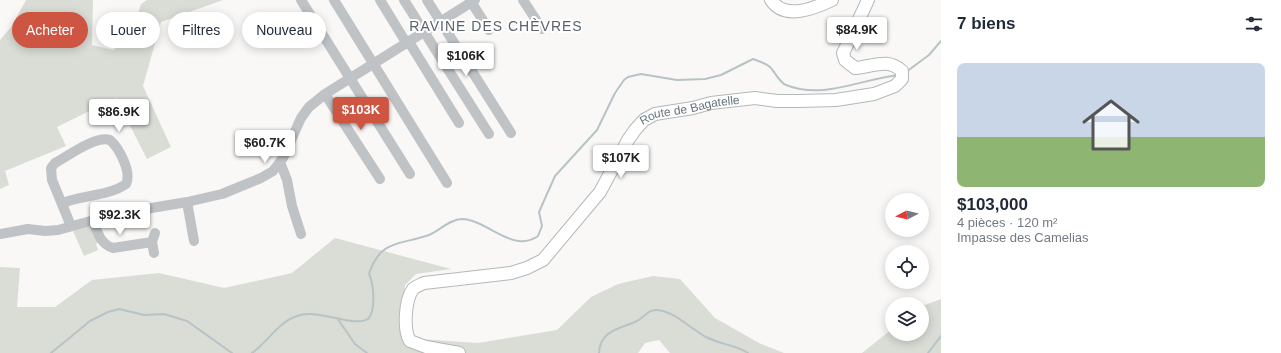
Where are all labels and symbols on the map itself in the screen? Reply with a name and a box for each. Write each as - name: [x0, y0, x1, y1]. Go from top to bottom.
- pin: $84.9K: [824, 17, 890, 51]
- district label: RAVINE DES CHÈVRES: [409, 18, 583, 34]
- pin: $106K: [438, 43, 494, 77]
- street label: Route de Bagatelle: [637, 93, 741, 128]
- pin: $103K: [333, 97, 389, 131]
- pin: $86.9K: [86, 99, 152, 133]
- pin: $60.7K: [232, 130, 298, 164]
- pin: $107K: [593, 145, 649, 179]
- north arrow: [885, 193, 929, 237]
- pin: $92.3K: [87, 202, 153, 236]

